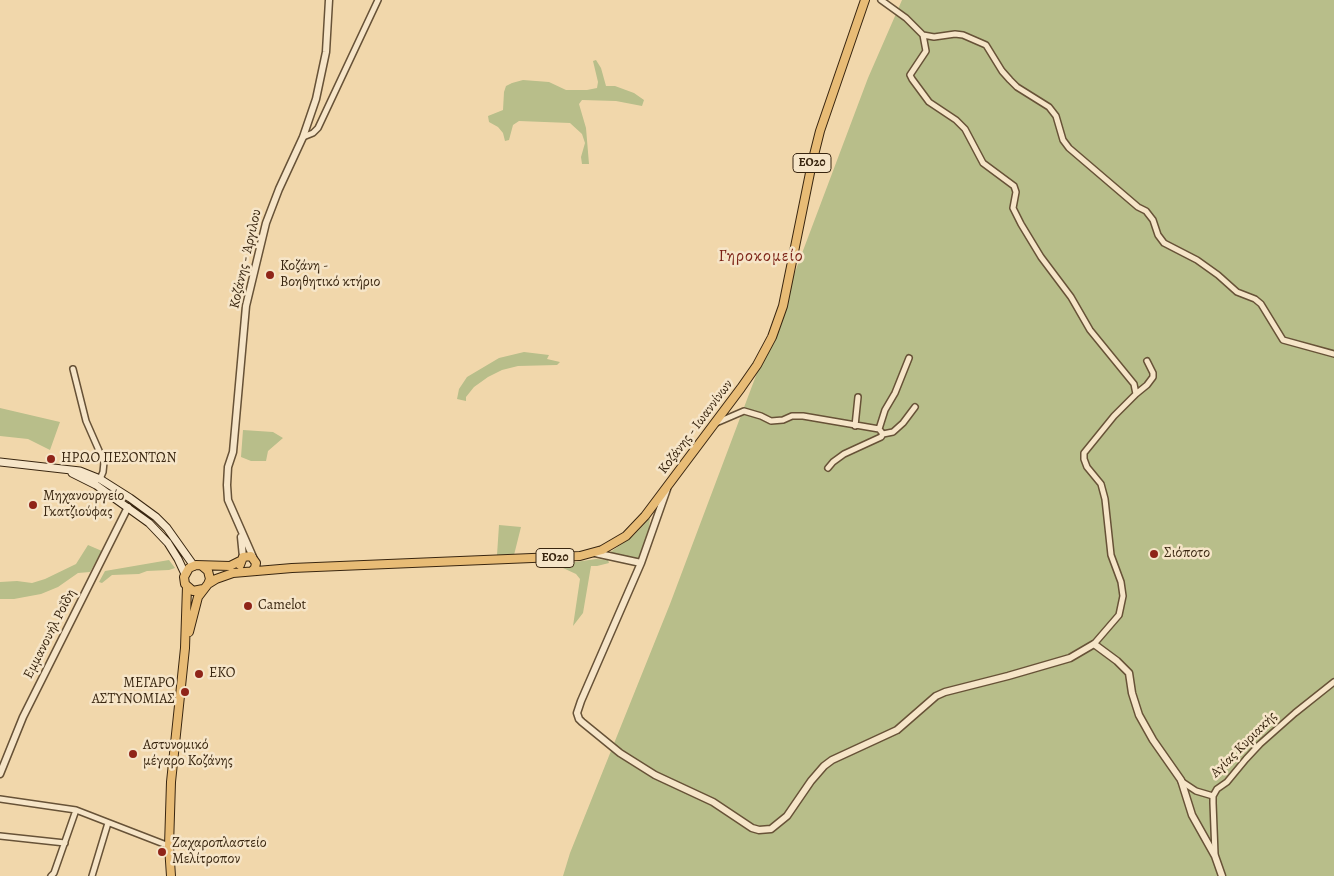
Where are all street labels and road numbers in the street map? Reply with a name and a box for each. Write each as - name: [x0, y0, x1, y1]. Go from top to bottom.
- road number: ΕΟ20: [793, 154, 831, 172]
- street label: Κοζάνης - Άργιλου: [226, 208, 266, 310]
- street label: Κοζάνης - Ιωαννίνων: [655, 376, 737, 478]
- road number: ΕΟ20: [536, 548, 574, 568]
- street label: Εμμανουήλ Ροΐδη: [20, 586, 80, 682]
- street label: Αγίας Κυριακής: [1207, 708, 1281, 782]

